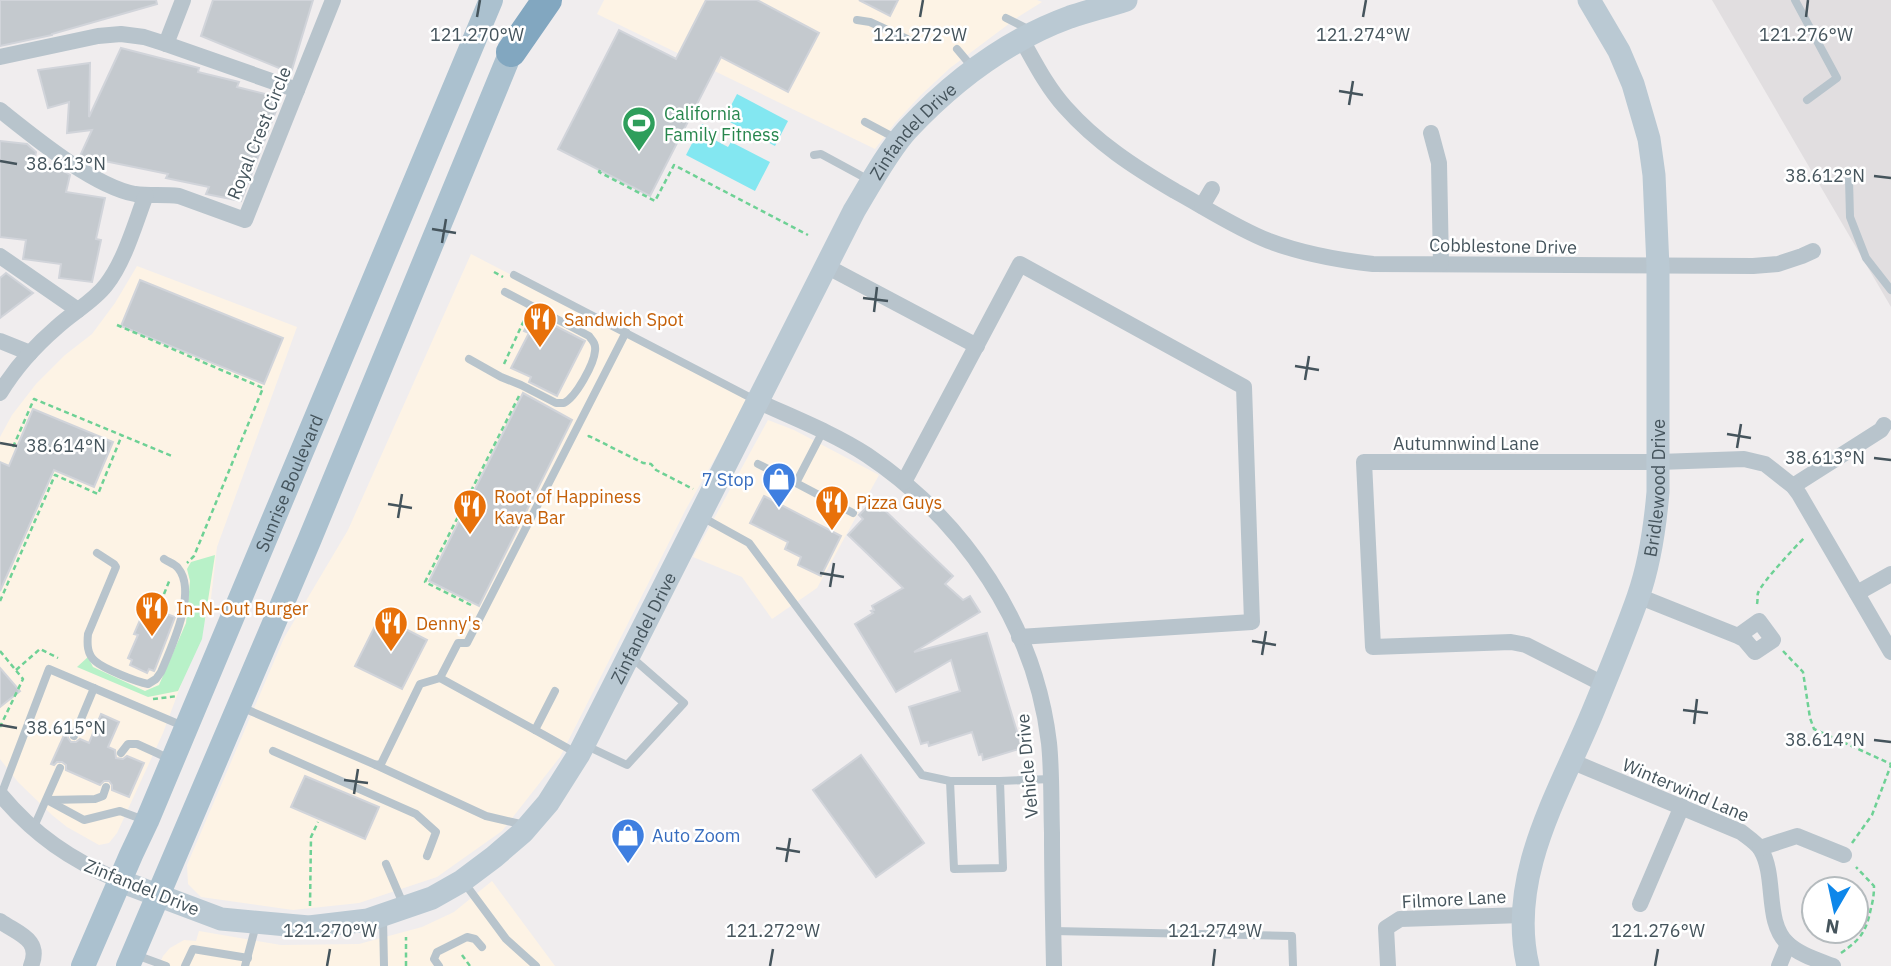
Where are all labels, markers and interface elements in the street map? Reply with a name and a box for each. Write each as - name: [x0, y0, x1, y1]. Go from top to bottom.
- text: 121.270°W: [430, 23, 524, 46]
- text: 121.272°W: [873, 23, 967, 46]
- text: 121.274°W: [1316, 23, 1410, 46]
- text: 121.276°W: [1759, 23, 1853, 46]
- street label: Royal Crest Circle: [222, 63, 296, 203]
- street label: Zinfandel Drive: [864, 77, 961, 184]
- place label: California Family Fitness: [664, 102, 780, 146]
- sports icon: California Family Fitness: [620, 104, 658, 153]
- text: 38.613°N: [26, 152, 106, 175]
- text: 38.612°N: [1785, 164, 1865, 187]
- street label: Cobblestone Drive: [1429, 233, 1577, 259]
- restaurant icon: Sandwich Spot: [521, 300, 559, 349]
- place label: Sandwich Spot: [564, 308, 684, 331]
- street label: Sunrise Boulevard: [250, 411, 328, 555]
- street label: Bridlewood Drive: [1638, 419, 1670, 559]
- street label: Autumnwind Lane: [1393, 432, 1539, 455]
- text: 38.614°N: [26, 434, 106, 457]
- text: 38.613°N: [1785, 446, 1865, 469]
- shop icon: 7 Stop: [760, 460, 798, 509]
- place label: 7 Stop: [702, 468, 754, 491]
- restaurant icon: Pizza Guys: [813, 483, 851, 532]
- place label: Root of Happiness Kava Bar: [494, 485, 641, 529]
- restaurant icon: Root of Happiness Kava Bar: [451, 487, 489, 536]
- place label: Pizza Guys: [856, 491, 942, 514]
- street label: Zinfandel Drive: [605, 568, 681, 687]
- restaurant icon: In-N-Out Burger: [133, 589, 171, 638]
- place label: In-N-Out Burger: [176, 597, 309, 620]
- restaurant icon: Denny's: [372, 604, 410, 653]
- place label: Denny's: [416, 612, 481, 635]
- street label: Vehicle Drive: [1011, 713, 1043, 819]
- text: 38.615°N: [26, 716, 106, 739]
- text: 38.614°N: [1785, 728, 1865, 751]
- street label: Winterwind Lane: [1619, 753, 1753, 827]
- shop icon: Auto Zoom: [609, 816, 647, 865]
- place label: Auto Zoom: [652, 824, 741, 847]
- street label: Zinfandel Drive: [81, 853, 203, 921]
- north arrow: [1800, 875, 1870, 945]
- street label: Filmore Lane: [1401, 885, 1507, 913]
- text: N: [1824, 914, 1841, 940]
- text: 121.270°W: [283, 919, 377, 942]
- text: 121.272°W: [726, 919, 820, 942]
- text: 121.274°W: [1168, 919, 1262, 942]
- text: 121.276°W: [1611, 919, 1705, 942]

